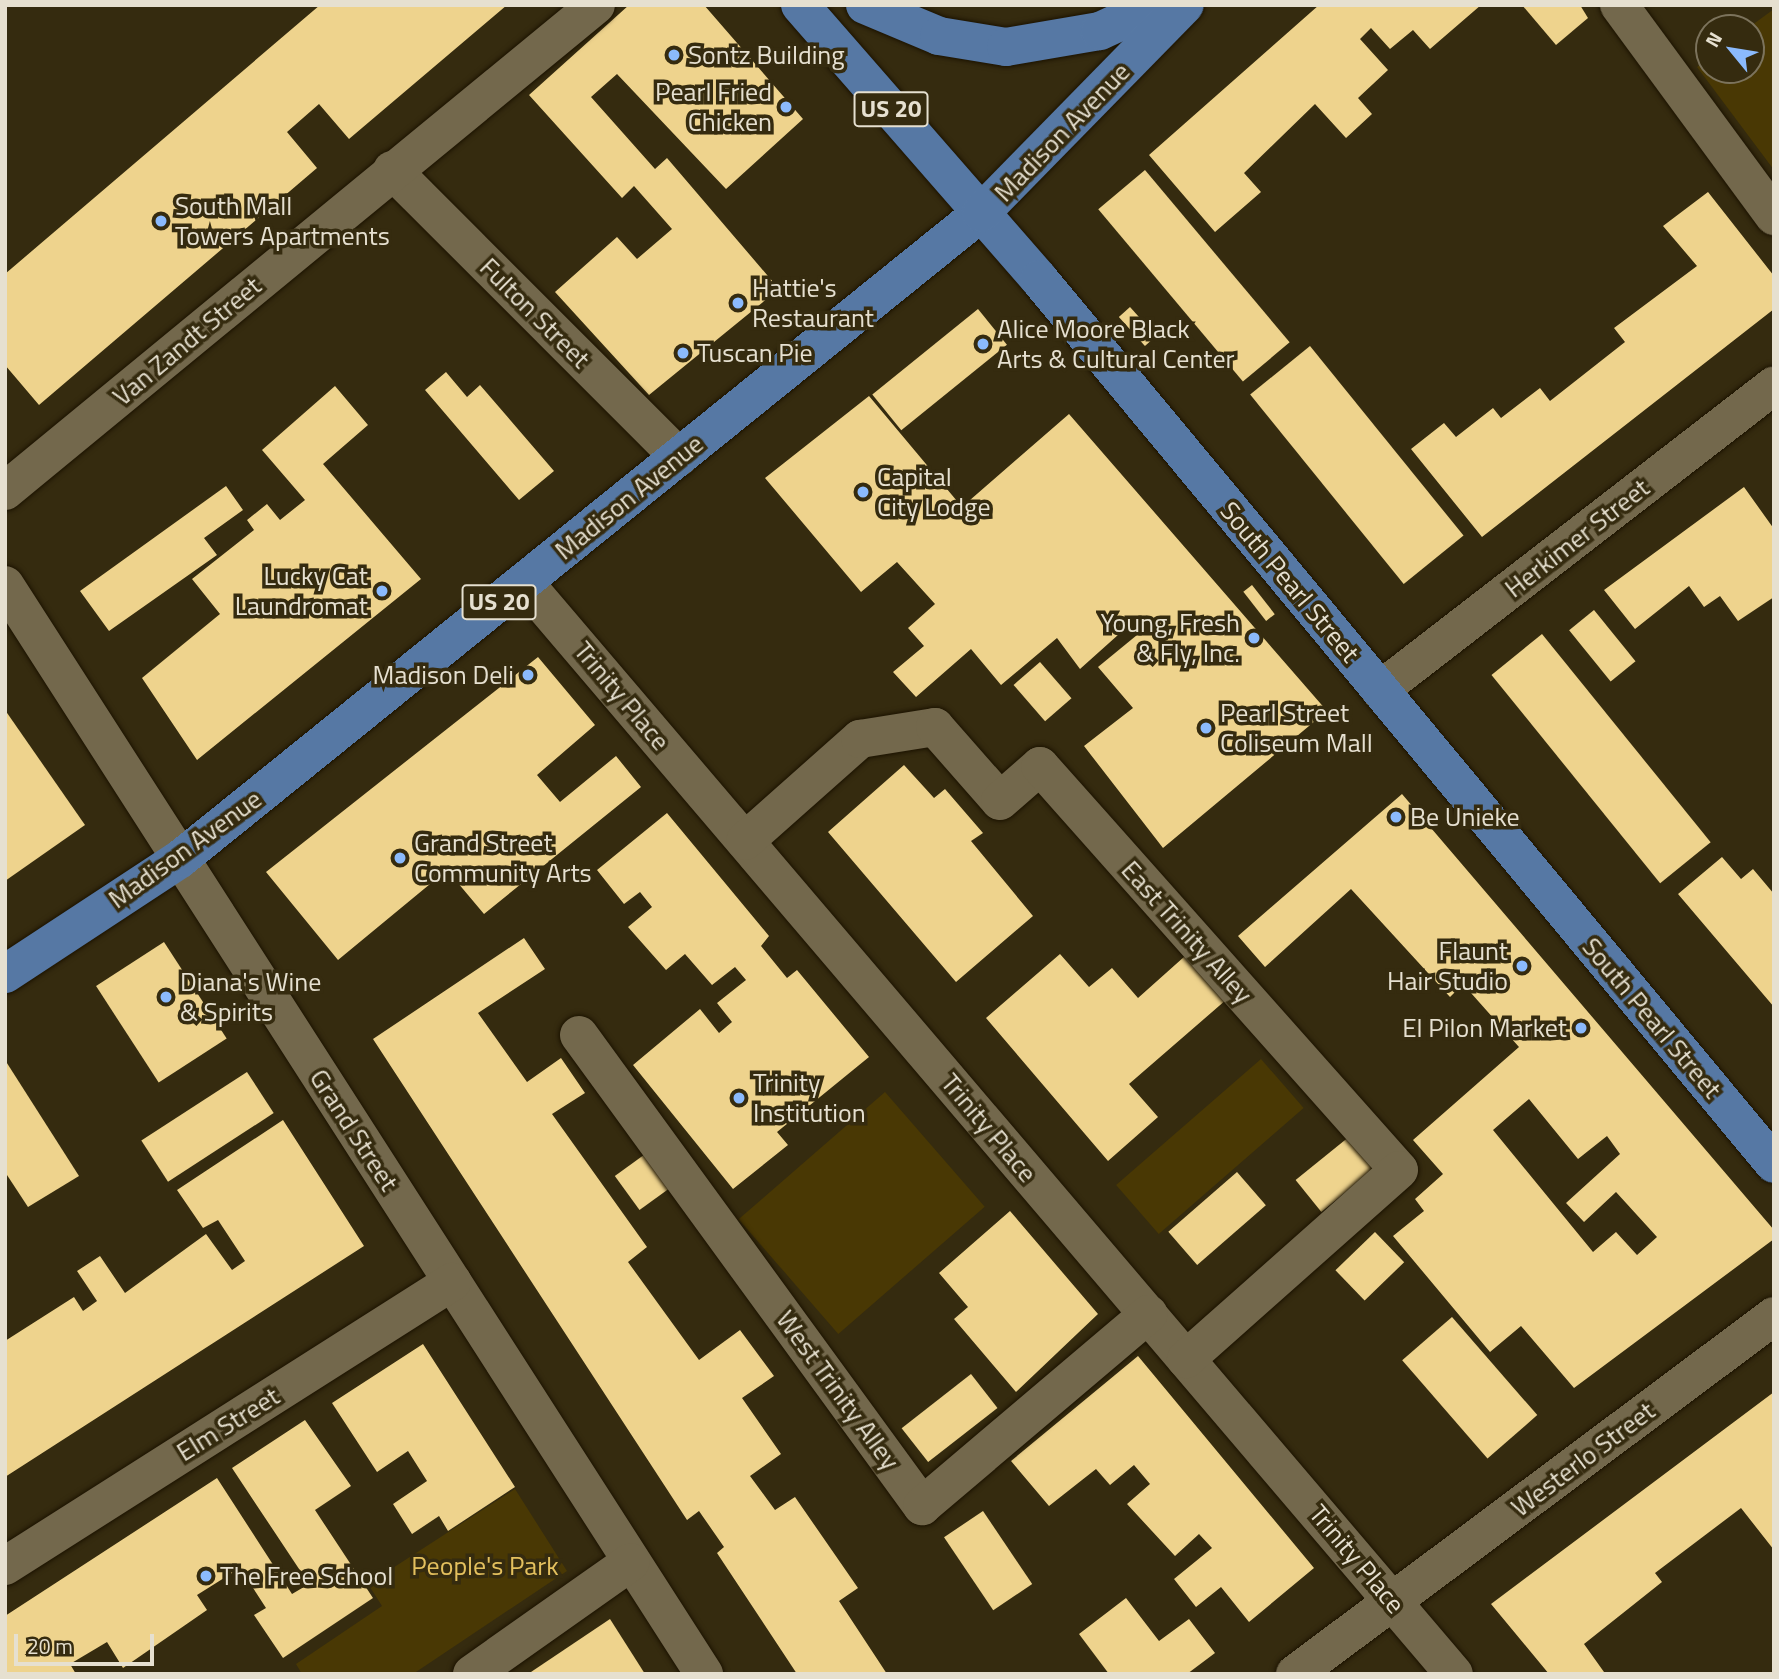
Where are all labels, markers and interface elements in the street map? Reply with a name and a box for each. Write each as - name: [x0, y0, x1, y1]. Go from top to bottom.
- north arrow: [1695, 14, 1765, 84]
- text: N: [1697, 26, 1729, 52]
- place label: Sontz Building: [688, 39, 845, 71]
- marker: Sontz Building: [666, 47, 682, 63]
- street label: Madison Avenue: [988, 56, 1136, 208]
- place label: Pearl Fried Chicken: [655, 76, 772, 138]
- road number: US 20: [852, 88, 930, 130]
- marker: Pearl Fried Chicken: [778, 99, 794, 115]
- place label: South Mall Towers Apartments: [175, 190, 390, 252]
- marker: South Mall Towers Apartments: [153, 213, 169, 229]
- street label: Fulton Street: [474, 252, 596, 374]
- street label: Van Zandt Street: [107, 270, 267, 412]
- place label: Hattie's Restaurant: [752, 272, 874, 334]
- marker: Hattie's Restaurant: [730, 295, 746, 311]
- place label: Alice Moore Black Arts & Cultural Center: [997, 313, 1235, 374]
- marker: Alice Moore Black Arts & Cultural Center: [975, 336, 991, 352]
- place label: Tuscan Pie: [697, 337, 813, 369]
- marker: Tuscan Pie: [675, 345, 691, 361]
- street label: Madison Avenue: [549, 428, 709, 566]
- place label: Capital City Lodge: [877, 461, 991, 522]
- street label: Herkimer Street: [1499, 472, 1655, 604]
- marker: Capital City Lodge: [855, 484, 871, 500]
- street label: South Pearl Street: [1214, 496, 1366, 668]
- place label: Lucky Cat Laundromat: [235, 560, 368, 622]
- road number: US 20: [461, 582, 538, 622]
- marker: Lucky Cat Laundromat: [374, 583, 390, 599]
- place label: Young, Fresh & Fly, Inc.: [1100, 607, 1240, 668]
- marker: Young, Fresh & Fly, Inc.: [1246, 630, 1262, 646]
- street label: Trinity Place: [568, 635, 676, 757]
- place label: Madison Deli: [373, 659, 514, 691]
- marker: Madison Deli: [520, 667, 536, 683]
- place label: Pearl Street Coliseum Mall: [1220, 697, 1373, 758]
- marker: Pearl Street Coliseum Mall: [1198, 720, 1214, 736]
- street label: Madison Avenue: [103, 783, 267, 915]
- place label: Be Unieke: [1410, 801, 1520, 833]
- marker: Be Unieke: [1388, 809, 1404, 825]
- place label: Grand Street Community Arts: [414, 827, 592, 888]
- marker: Grand Street Community Arts: [392, 850, 408, 866]
- street label: East Trinity Alley: [1115, 854, 1259, 1010]
- street label: South Pearl Street: [1576, 932, 1728, 1104]
- place label: Flaunt Hair Studio: [1387, 935, 1508, 996]
- marker: Flaunt Hair Studio: [1514, 958, 1530, 974]
- place label: Diana's Wine & Spirits: [180, 966, 321, 1028]
- marker: Diana's Wine & Spirits: [158, 989, 174, 1005]
- place label: El Pilon Market: [1402, 1012, 1567, 1044]
- marker: El Pilon Market: [1573, 1020, 1589, 1036]
- street label: Grand Street: [303, 1063, 405, 1197]
- place label: Trinity Institution: [753, 1067, 866, 1128]
- street label: Trinity Place: [935, 1067, 1043, 1189]
- marker: Trinity Institution: [731, 1090, 747, 1106]
- street label: West Trinity Alley: [770, 1304, 906, 1476]
- street label: Elm Street: [171, 1380, 285, 1468]
- street label: Westerlo Street: [1505, 1395, 1661, 1523]
- street label: Trinity Place: [1303, 1498, 1411, 1620]
- park label: People's Park: [411, 1550, 559, 1582]
- place label: The Free School: [220, 1560, 393, 1592]
- marker: The Free School: [198, 1568, 214, 1584]
- scale bar: [18, 1620, 158, 1664]
- text: 20 m: [27, 1630, 73, 1662]

